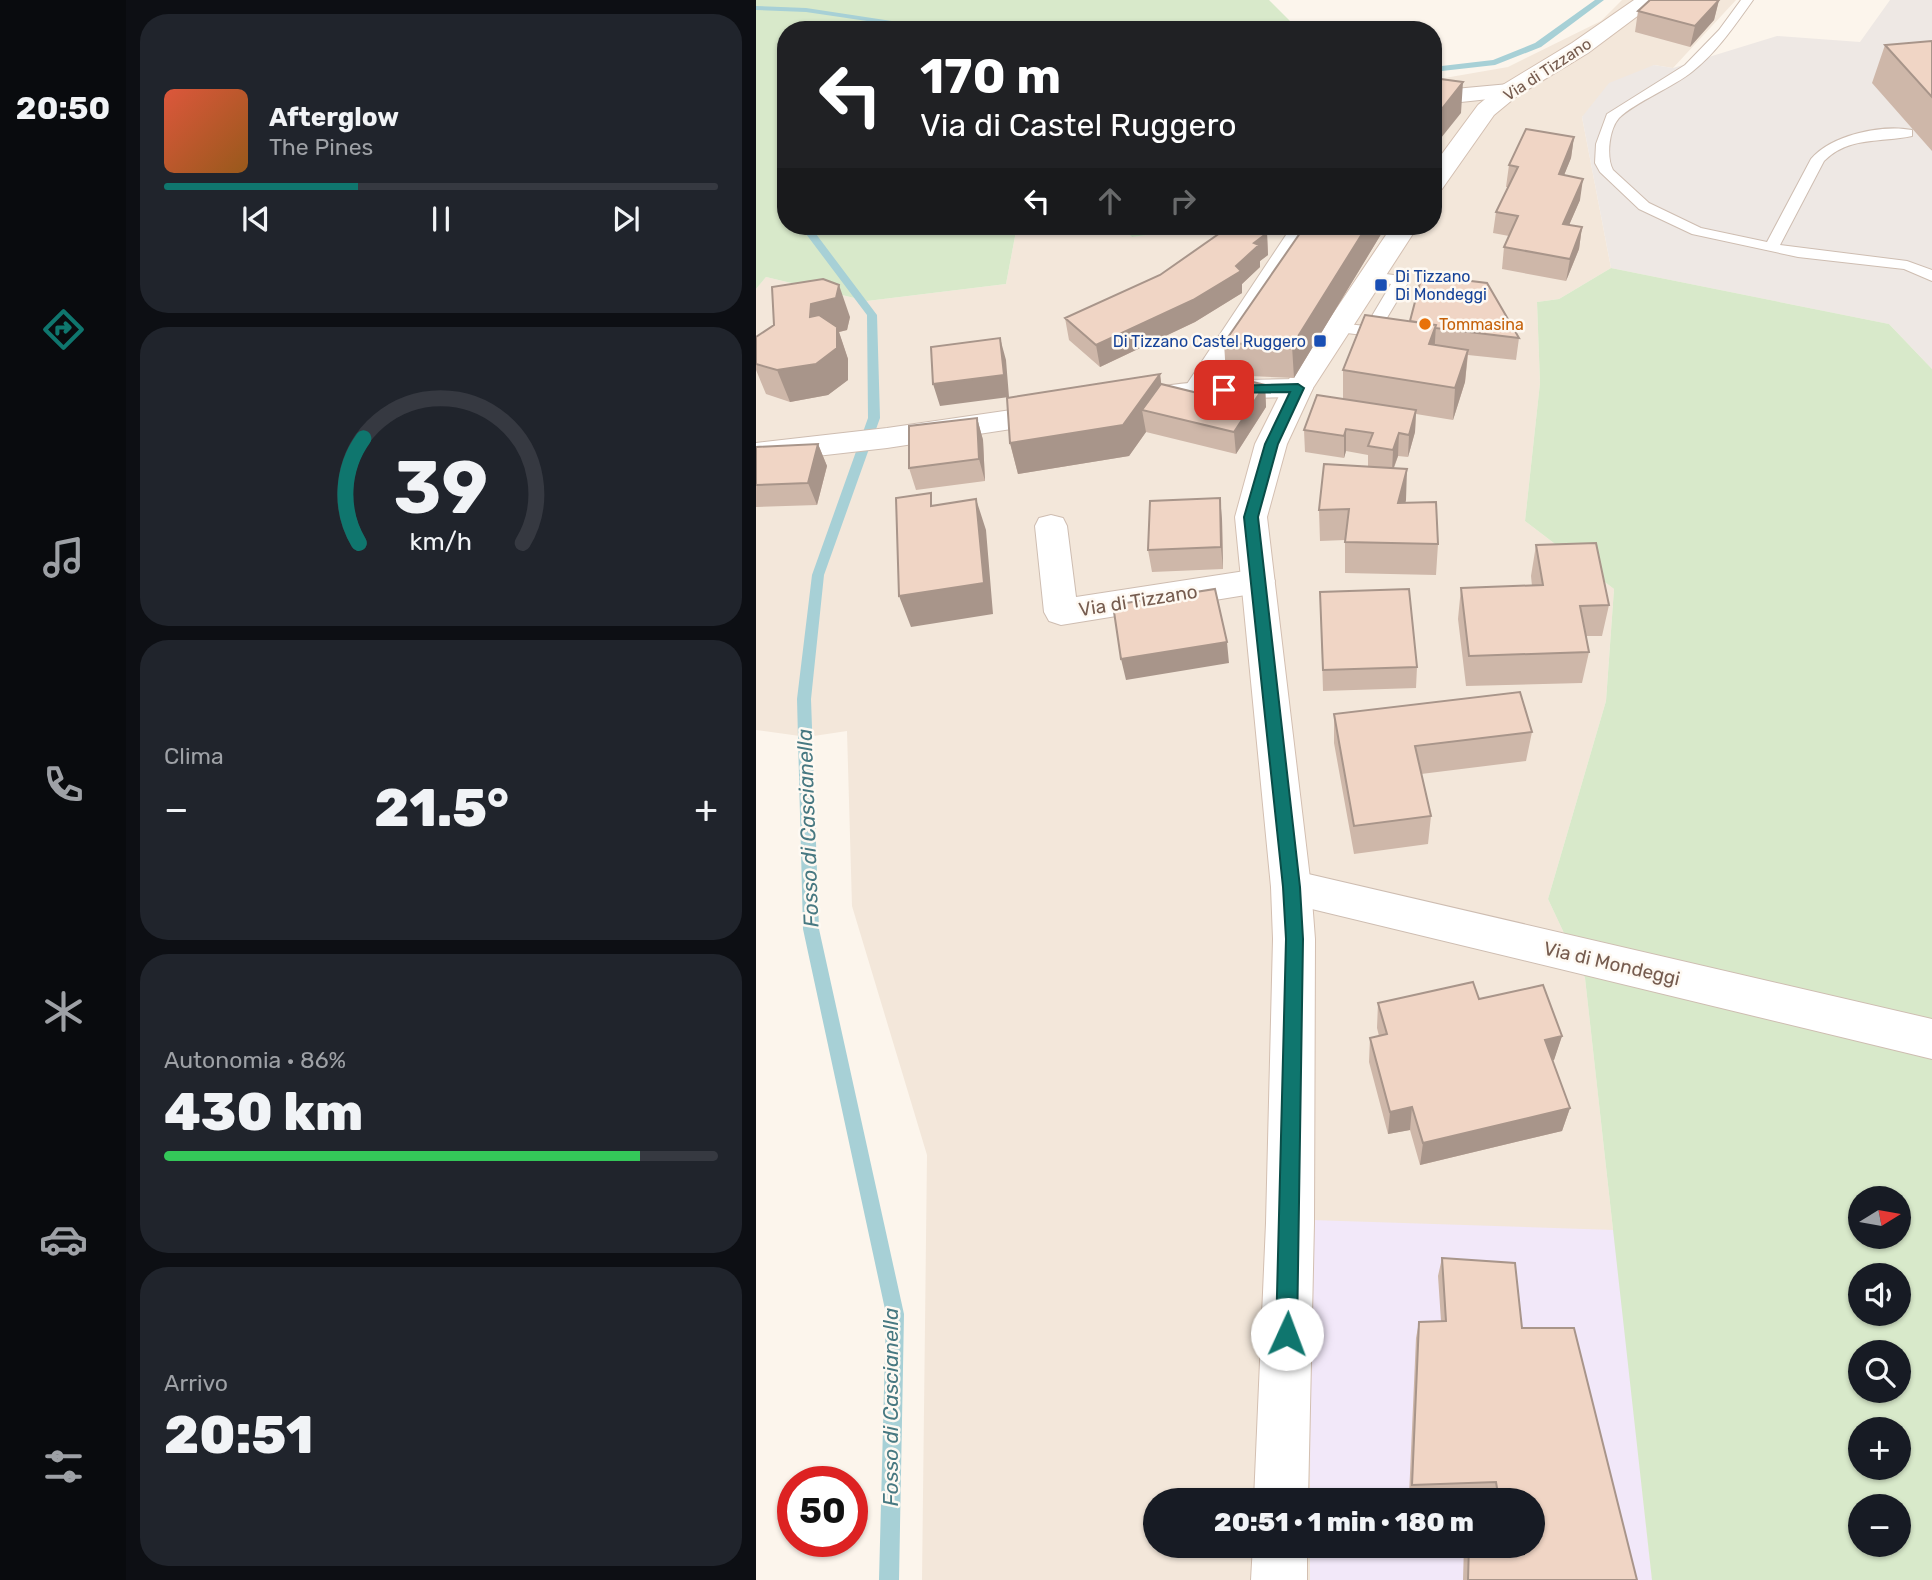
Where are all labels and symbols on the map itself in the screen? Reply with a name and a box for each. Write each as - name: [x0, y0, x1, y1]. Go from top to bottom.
- street label: Via di Tizzano: [1500, 34, 1595, 105]
- place label: Di Tizzano Di Mondeggi: [1395, 267, 1487, 304]
- marker: Di Tizzano Di Mondeggi: [1373, 277, 1389, 293]
- place label: Tommasina: [1439, 315, 1524, 334]
- marker: Tommasina: [1417, 316, 1433, 332]
- place label: Di Tizzano Castel Ruggero: [1113, 332, 1306, 351]
- marker: Di Tizzano Castel Ruggero: [1312, 333, 1328, 349]
- pin: [1194, 360, 1254, 420]
- street label: Via di Tizzano: [1077, 580, 1199, 621]
- water label: Fosso di Cascianella: [792, 728, 823, 928]
- street label: Via di Mondeggi: [1541, 937, 1682, 990]
- north arrow: [1848, 1186, 1911, 1250]
- position arrow: [1250, 1297, 1324, 1371]
- water label: Fosso di Cascianella: [878, 1308, 903, 1506]
- speed limit sign: 50: [777, 1466, 868, 1557]

